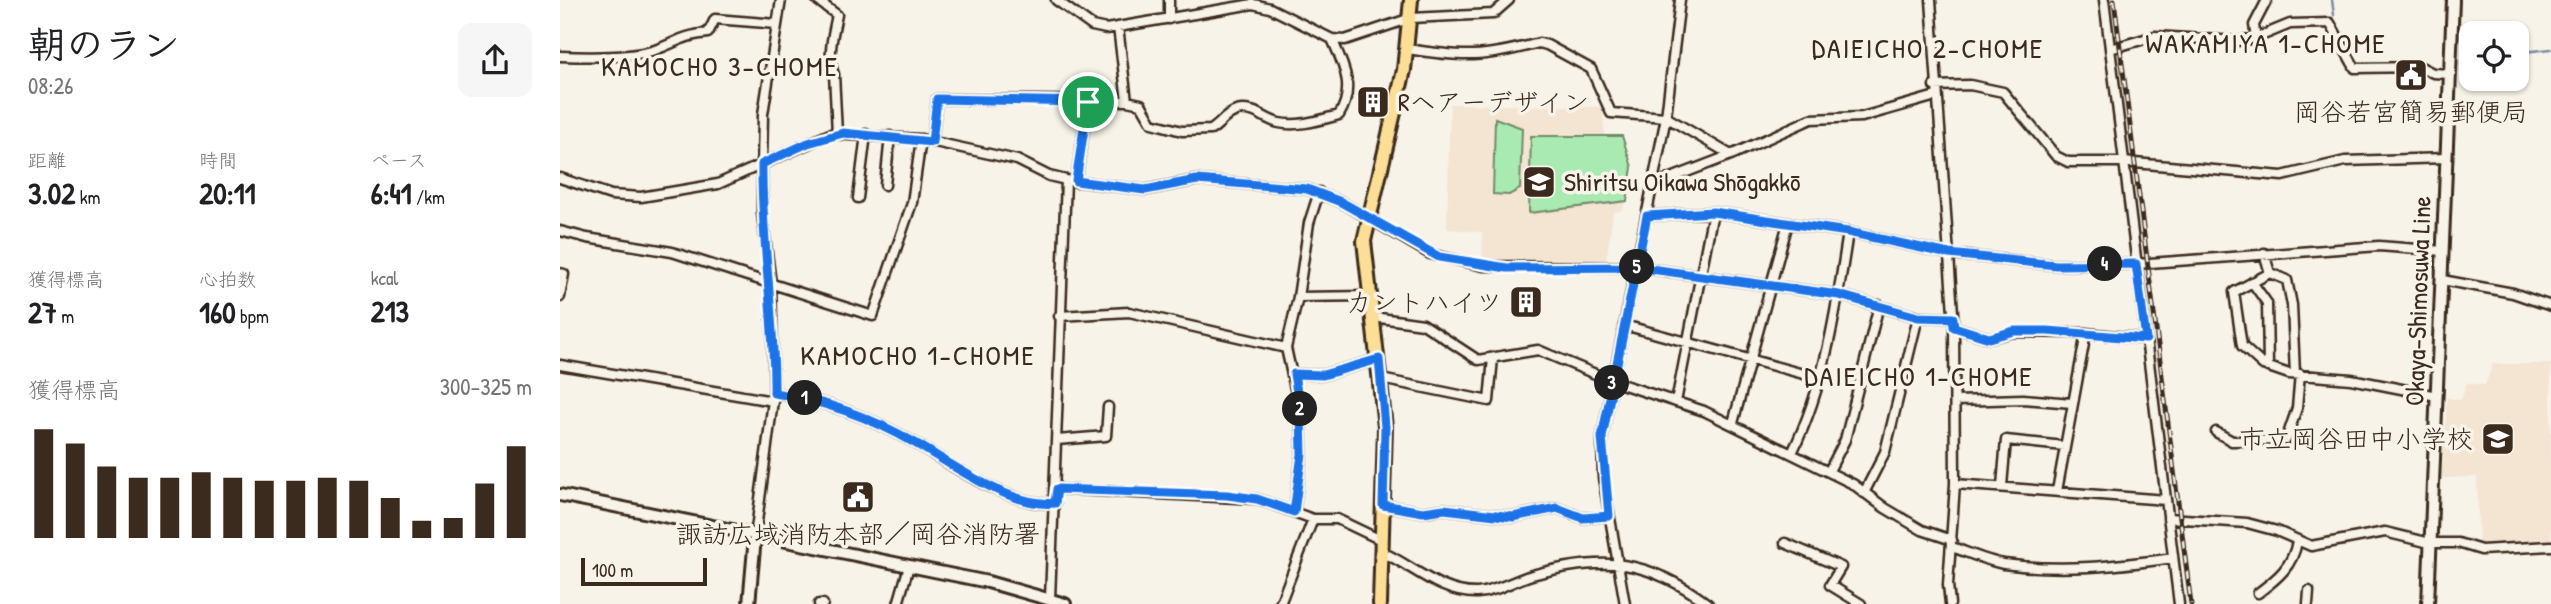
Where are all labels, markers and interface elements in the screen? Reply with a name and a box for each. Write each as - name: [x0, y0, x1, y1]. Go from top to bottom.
- text: 朝のラン: [28, 18, 180, 70]
- map controls: [2459, 21, 2529, 91]
- button: locate: [2459, 21, 2529, 91]
- button: share: [458, 23, 532, 97]
- district label: WAKAMIYA 1-CHOME: [2145, 24, 2387, 62]
- district label: DAIEICHO 2-CHOME: [1812, 29, 2044, 67]
- district label: KAMOCHO 3-CHOME: [601, 47, 839, 85]
- public building icon: 岡谷若宮簡易郵便局: [2392, 56, 2430, 94]
- text: 08:26: [28, 70, 74, 101]
- pin: [1058, 72, 1118, 132]
- icon: arrive: [1069, 83, 1107, 121]
- building icon: Rヘアーデザイン: [1354, 83, 1392, 121]
- place label: Rヘアーデザイン: [1398, 84, 1589, 119]
- place label: 岡谷若宮簡易郵便局: [2294, 94, 2528, 129]
- text: 距離: [28, 147, 66, 173]
- text: 時間: [199, 147, 237, 173]
- text: ペース: [371, 147, 427, 173]
- school or university icon: Shiritsu Oikawa Shōgakkō: [1520, 163, 1558, 201]
- place label: Shiritsu Oikawa Shōgakkō: [1564, 164, 1800, 199]
- text: 3.02: [28, 173, 75, 213]
- text: 20:11: [199, 173, 256, 213]
- text: 6:41: [371, 173, 412, 213]
- text: km: [75, 184, 101, 210]
- text: /km: [412, 184, 445, 210]
- street label: Okaya-Shimosuwa Line: [2396, 195, 2439, 407]
- pin: 4: [2088, 246, 2122, 282]
- pin: 5: [1620, 250, 1654, 284]
- text: 4: [2101, 250, 2108, 276]
- text: 5: [1632, 253, 1641, 279]
- text: kcal: [371, 265, 398, 291]
- text: 獲得標高: [28, 266, 104, 292]
- text: 心拍数: [199, 266, 256, 292]
- building icon: カントハイツ: [1507, 283, 1545, 321]
- place label: カントハイツ: [1346, 284, 1502, 319]
- text: 213: [371, 291, 409, 331]
- text: 27: [28, 292, 57, 332]
- text: 160: [199, 292, 236, 332]
- text: m: [57, 303, 74, 329]
- text: bpm: [236, 303, 269, 329]
- district label: KAMOCHO 1-CHOME: [800, 336, 1036, 374]
- district label: DAIEICHO 1-CHOME: [1804, 357, 2034, 395]
- pin: 3: [1594, 366, 1630, 400]
- text: 3: [1607, 369, 1616, 395]
- text: 300–325 m: [440, 371, 532, 402]
- text: 獲得標高: [28, 374, 120, 405]
- pin: 1: [788, 380, 822, 416]
- text: 1: [801, 384, 808, 410]
- pin: 2: [1282, 392, 1318, 426]
- text: 2: [1295, 395, 1304, 421]
- school or university icon: 市立岡谷田中小学校: [2479, 420, 2517, 458]
- place label: 市立岡谷田中小学校: [2239, 421, 2473, 456]
- public building icon: 諏訪広域消防本部／岡谷消防署: [839, 478, 877, 516]
- place label: 諏訪広域消防本部／岡谷消防署: [676, 516, 1040, 551]
- scale bar: [581, 555, 707, 587]
- text: 100 m: [592, 557, 633, 583]

